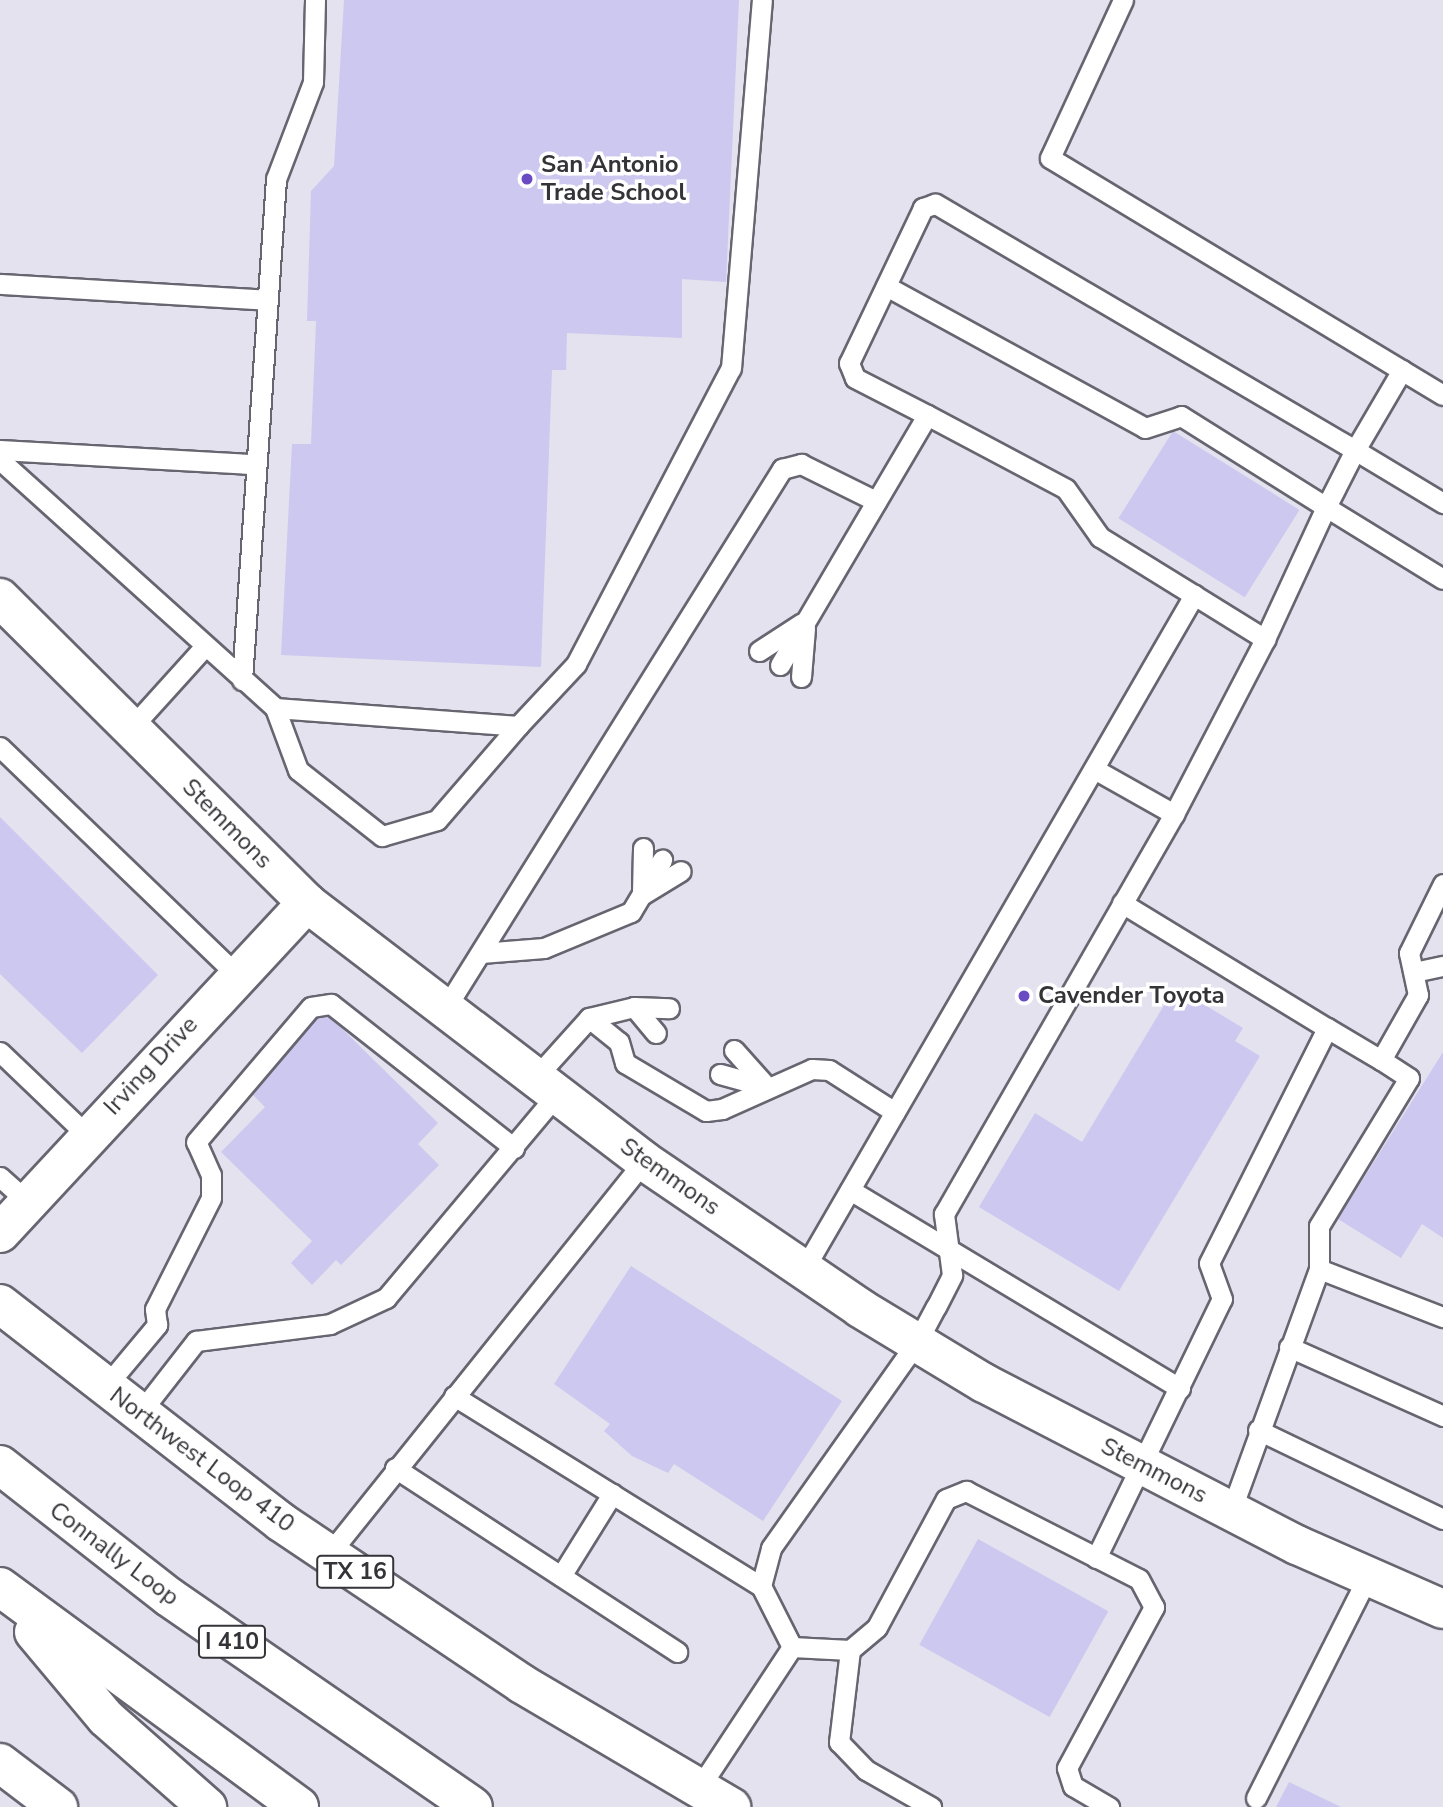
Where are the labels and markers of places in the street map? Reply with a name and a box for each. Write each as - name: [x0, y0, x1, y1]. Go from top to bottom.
- place label: San Antonio Trade School: [541, 151, 686, 207]
- marker: San Antonio Trade School: [519, 171, 535, 187]
- place label: Cavender Toyota: [1038, 982, 1225, 1010]
- marker: Cavender Toyota: [1016, 988, 1032, 1004]

